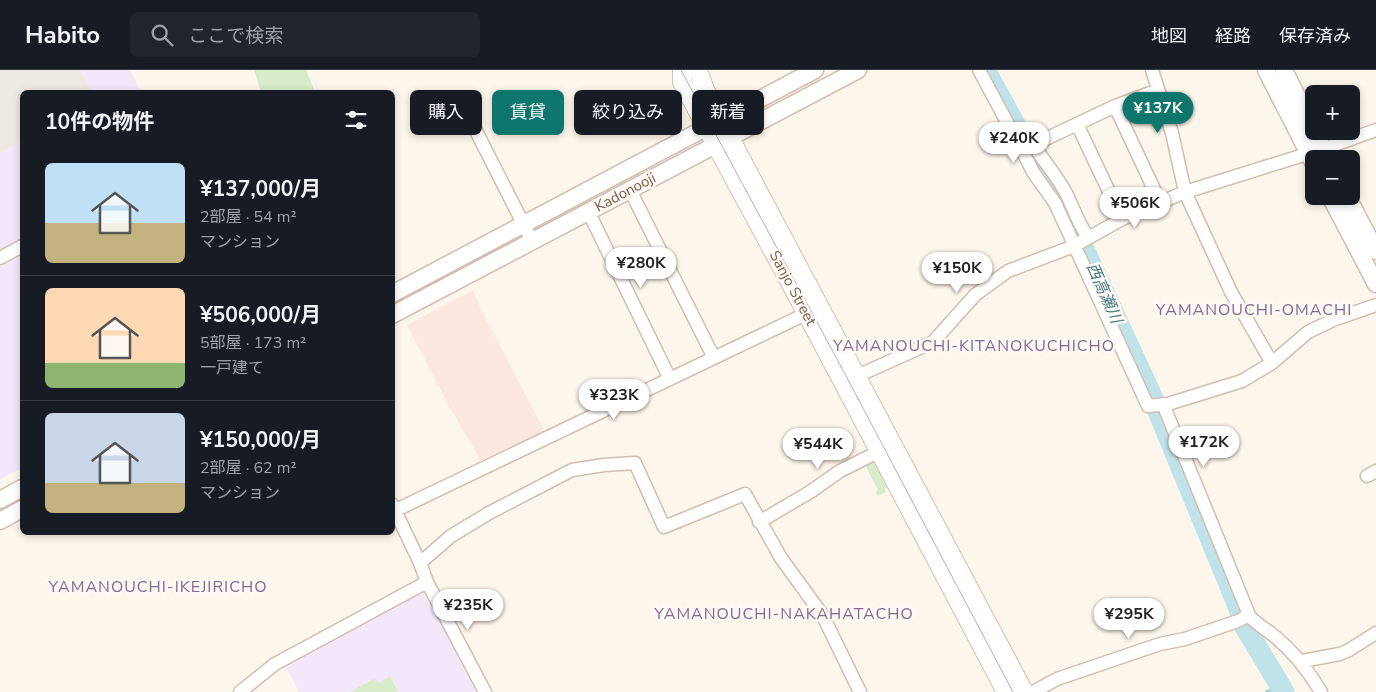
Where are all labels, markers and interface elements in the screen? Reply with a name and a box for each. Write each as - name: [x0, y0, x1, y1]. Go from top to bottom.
- search box: [130, 12, 480, 57]
- text: Habito: [25, 19, 100, 51]
- icon: search: [148, 21, 176, 49]
- text: ここで検索: [188, 23, 283, 49]
- text: 地図: [1151, 24, 1187, 48]
- text: 経路: [1215, 24, 1251, 48]
- text: 保存済み: [1279, 24, 1351, 48]
- map controls: [1305, 85, 1360, 205]
- button: +: [1305, 85, 1360, 140]
- chip: 購入: [410, 90, 482, 135]
- chip: 賃貸: [492, 90, 564, 135]
- chip: 絞り込み: [574, 90, 682, 135]
- chip: 新着: [692, 90, 764, 135]
- pin: ¥137K: [1123, 92, 1193, 134]
- text: ¥137K: [1133, 97, 1183, 119]
- icon: filters: [342, 106, 370, 134]
- text: 10件の物件: [45, 108, 154, 136]
- pin: ¥240K: [979, 122, 1049, 164]
- text: ¥240K: [989, 127, 1039, 149]
- button: −: [1305, 150, 1360, 205]
- street label: Kadonooji: [591, 168, 659, 216]
- text: ¥137,000/月: [200, 175, 321, 203]
- icon: home: [85, 183, 145, 243]
- pin: ¥506K: [1100, 186, 1170, 229]
- text: ¥506K: [1110, 192, 1160, 214]
- text: 2部屋 · 54 m²: [200, 206, 297, 228]
- text: マンション: [200, 231, 280, 253]
- pin: ¥280K: [606, 246, 676, 289]
- street label: Sanjo Street: [765, 247, 822, 330]
- text: ¥280K: [616, 252, 666, 274]
- pin: ¥150K: [922, 252, 992, 294]
- text: ¥150K: [932, 257, 982, 279]
- water label: 西高瀬川: [1081, 259, 1128, 329]
- district label: YAMANOUCHI-OMACHI: [1155, 299, 1352, 321]
- text: ¥506,000/月: [200, 301, 321, 329]
- icon: home: [85, 308, 145, 368]
- text: 5部屋 · 173 m²: [200, 332, 306, 354]
- district label: YAMANOUCHI-KITANOKUCHICHO: [832, 335, 1115, 357]
- text: 一戸建て: [200, 357, 264, 379]
- pin: ¥323K: [579, 378, 649, 421]
- text: ¥323K: [589, 384, 639, 406]
- text: ¥150,000/月: [200, 426, 321, 454]
- pin: ¥172K: [1169, 426, 1239, 468]
- pin: ¥544K: [783, 428, 853, 470]
- text: ¥172K: [1179, 431, 1229, 453]
- icon: home: [85, 433, 145, 493]
- text: ¥544K: [793, 433, 843, 455]
- text: 2部屋 · 62 m²: [200, 457, 297, 479]
- text: マンション: [200, 482, 280, 504]
- district label: YAMANOUCHI-IKEJIRICHO: [48, 576, 267, 598]
- pin: ¥235K: [433, 588, 503, 631]
- text: ¥235K: [443, 594, 493, 616]
- pin: ¥295K: [1094, 598, 1164, 640]
- district label: YAMANOUCHI-NAKAHATACHO: [653, 603, 914, 625]
- text: ¥295K: [1104, 603, 1154, 625]

